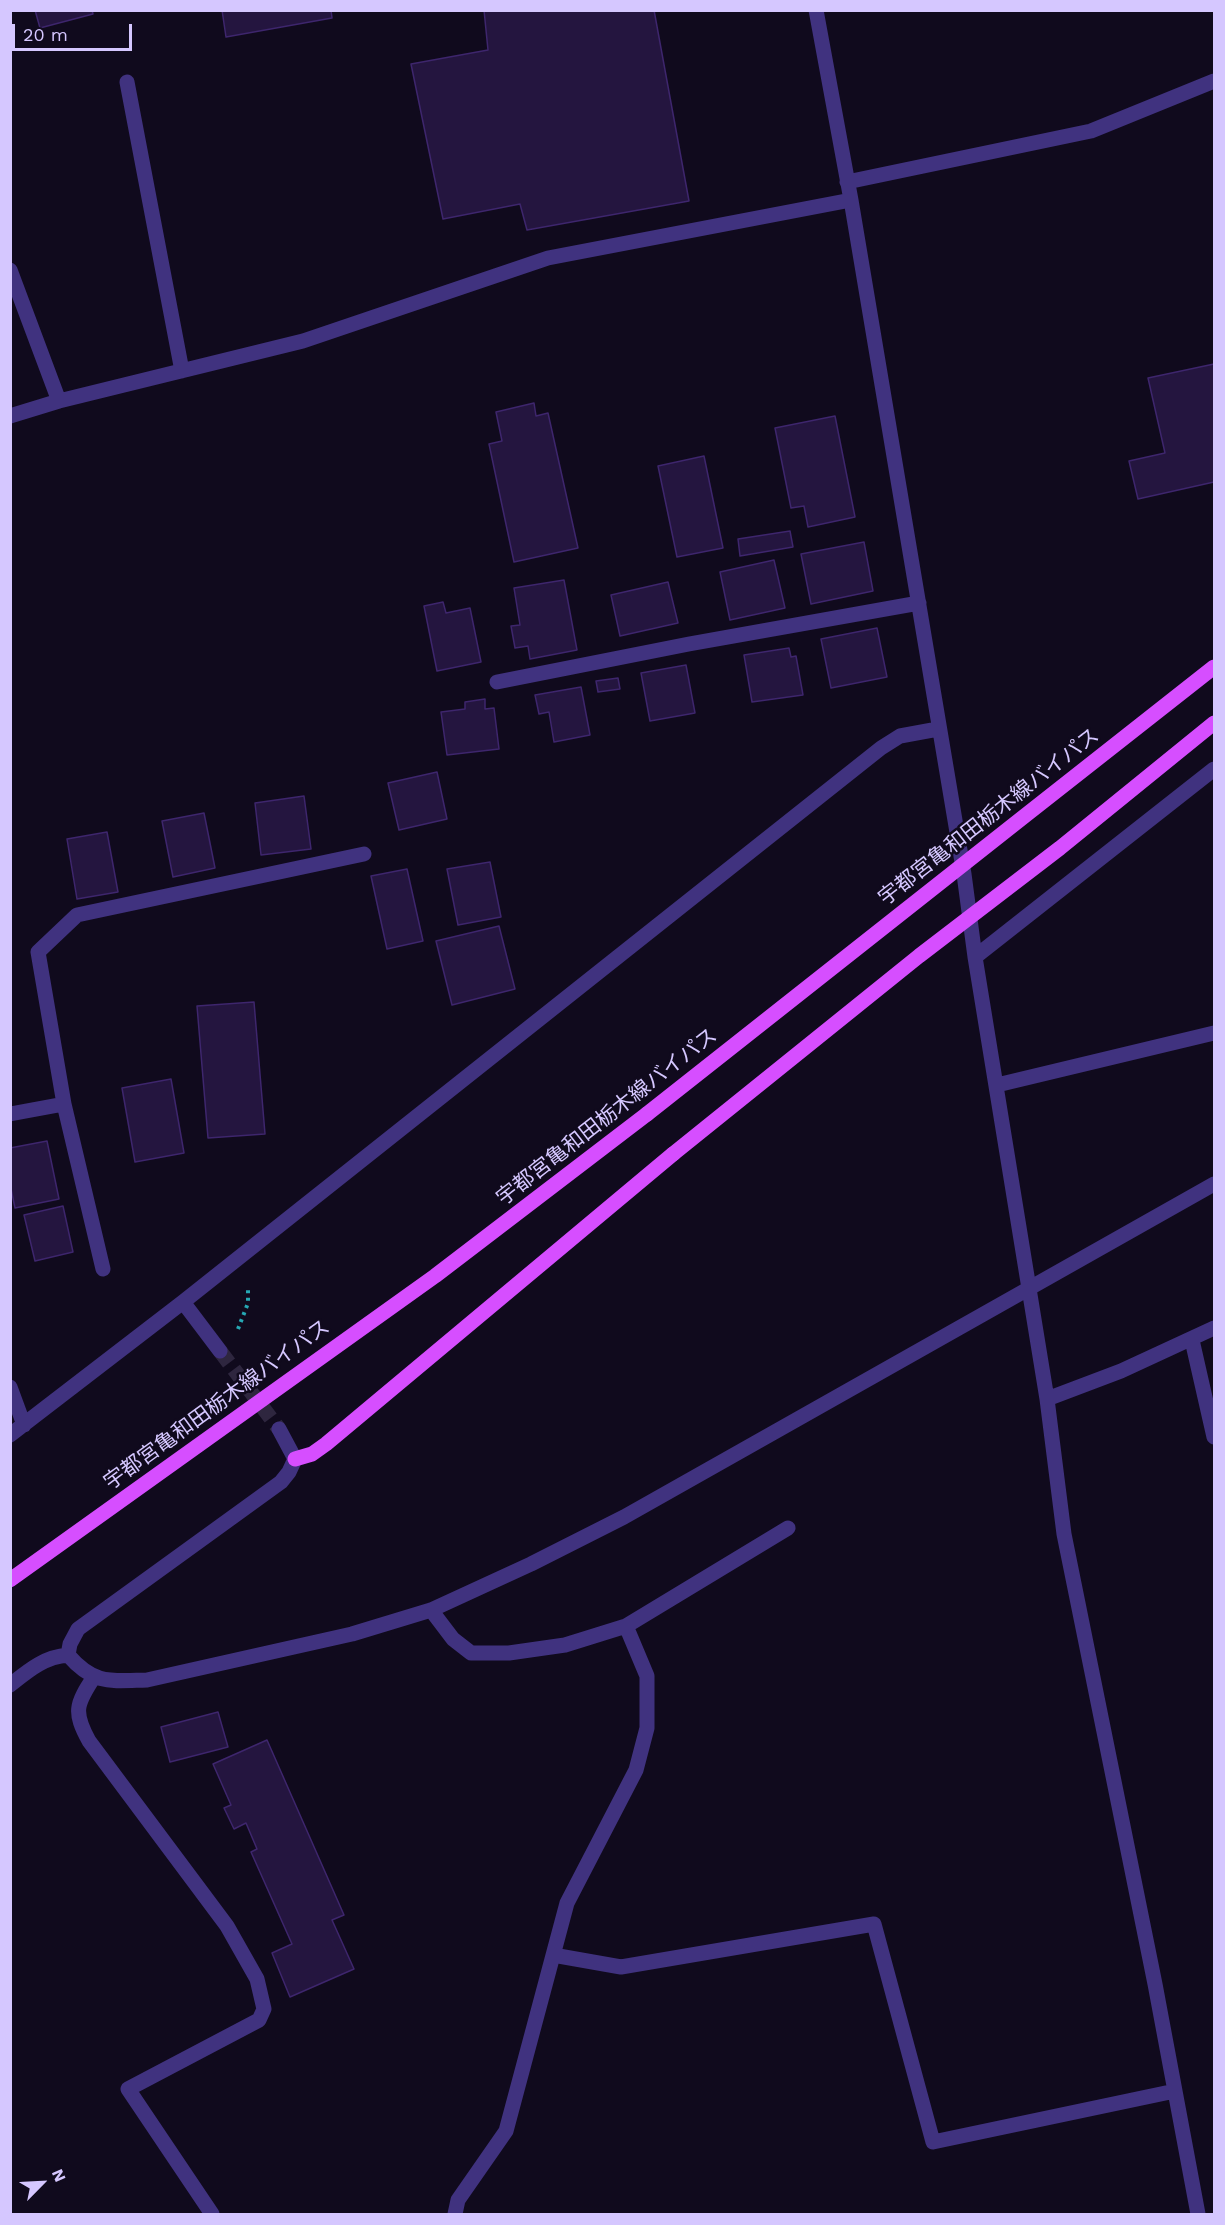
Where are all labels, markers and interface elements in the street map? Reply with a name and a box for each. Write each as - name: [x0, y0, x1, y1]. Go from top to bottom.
- scale bar: [15, 12, 135, 50]
- text: 20 m: [23, 24, 68, 45]
- street label: 宇都宮亀和田栃木線バイパス: [874, 723, 1104, 911]
- street label: 宇都宮亀和田栃木線バイパス: [492, 1023, 722, 1211]
- street label: 宇都宮亀和田栃木線バイパス: [99, 1315, 335, 1495]
- north arrow: [12, 2153, 72, 2213]
- text: N: [48, 2166, 70, 2185]

